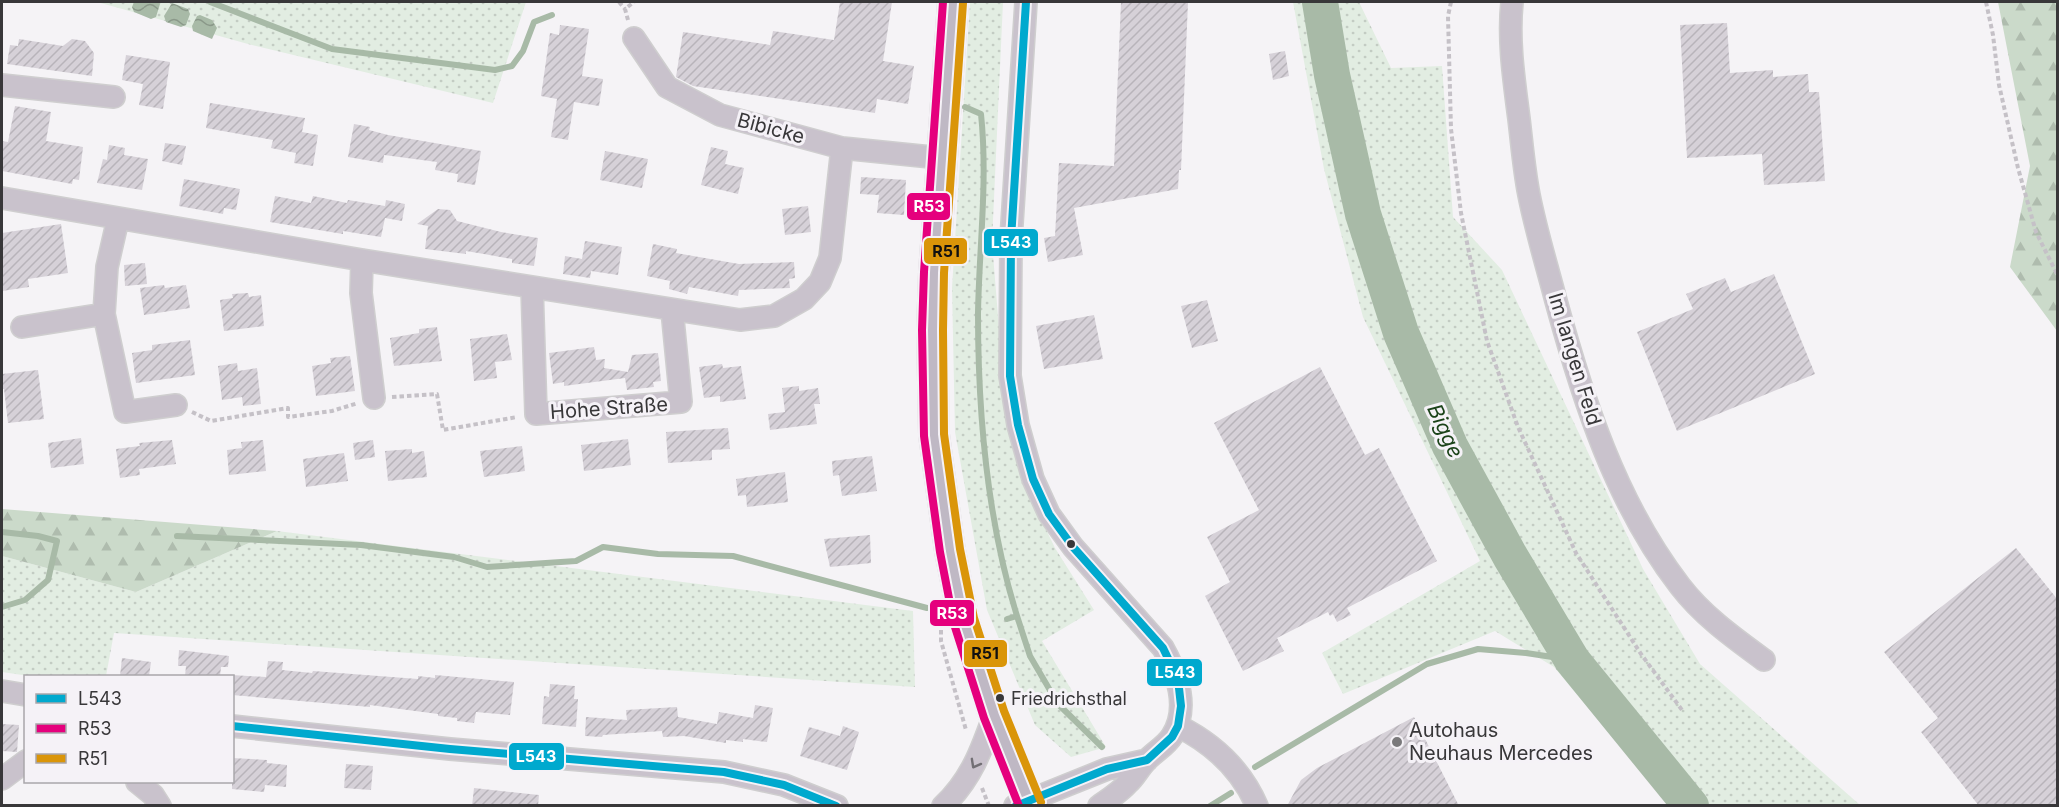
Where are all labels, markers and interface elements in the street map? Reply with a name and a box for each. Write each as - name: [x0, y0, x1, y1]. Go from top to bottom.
- street label: Bibicke: [735, 108, 807, 148]
- line badge: R53: [906, 192, 951, 221]
- text: R53: [913, 196, 945, 216]
- line badge: L543: [983, 228, 1039, 257]
- text: L543: [991, 232, 1031, 252]
- line badge: R51: [923, 237, 968, 265]
- text: R51: [932, 241, 960, 261]
- street label: Im langen Feld: [1543, 290, 1607, 428]
- street label: Hohe Straße: [549, 392, 669, 424]
- water label: Bigge: [1422, 400, 1469, 462]
- unlabelled marker: [1065, 538, 1077, 550]
- line badge: R53: [929, 599, 975, 627]
- text: R53: [936, 603, 968, 623]
- line badge: R51: [963, 639, 1008, 668]
- text: R51: [971, 643, 999, 663]
- line badge: L543: [1146, 658, 1203, 687]
- text: L543: [1155, 662, 1195, 682]
- legend: [24, 675, 234, 783]
- text: L543: [78, 688, 122, 709]
- place label: Friedrichsthal: [1011, 688, 1127, 709]
- marker: Friedrichsthal: [994, 692, 1006, 704]
- text: R53: [78, 718, 112, 739]
- place label: Autohaus Neuhaus Mercedes: [1409, 718, 1593, 765]
- marker: Autohaus Neuhaus Mercedes: [1390, 735, 1404, 749]
- line badge: L543: [508, 742, 565, 771]
- text: L543: [516, 746, 556, 766]
- text: R51: [78, 748, 108, 769]
- one-way arrow: [971, 758, 982, 768]

